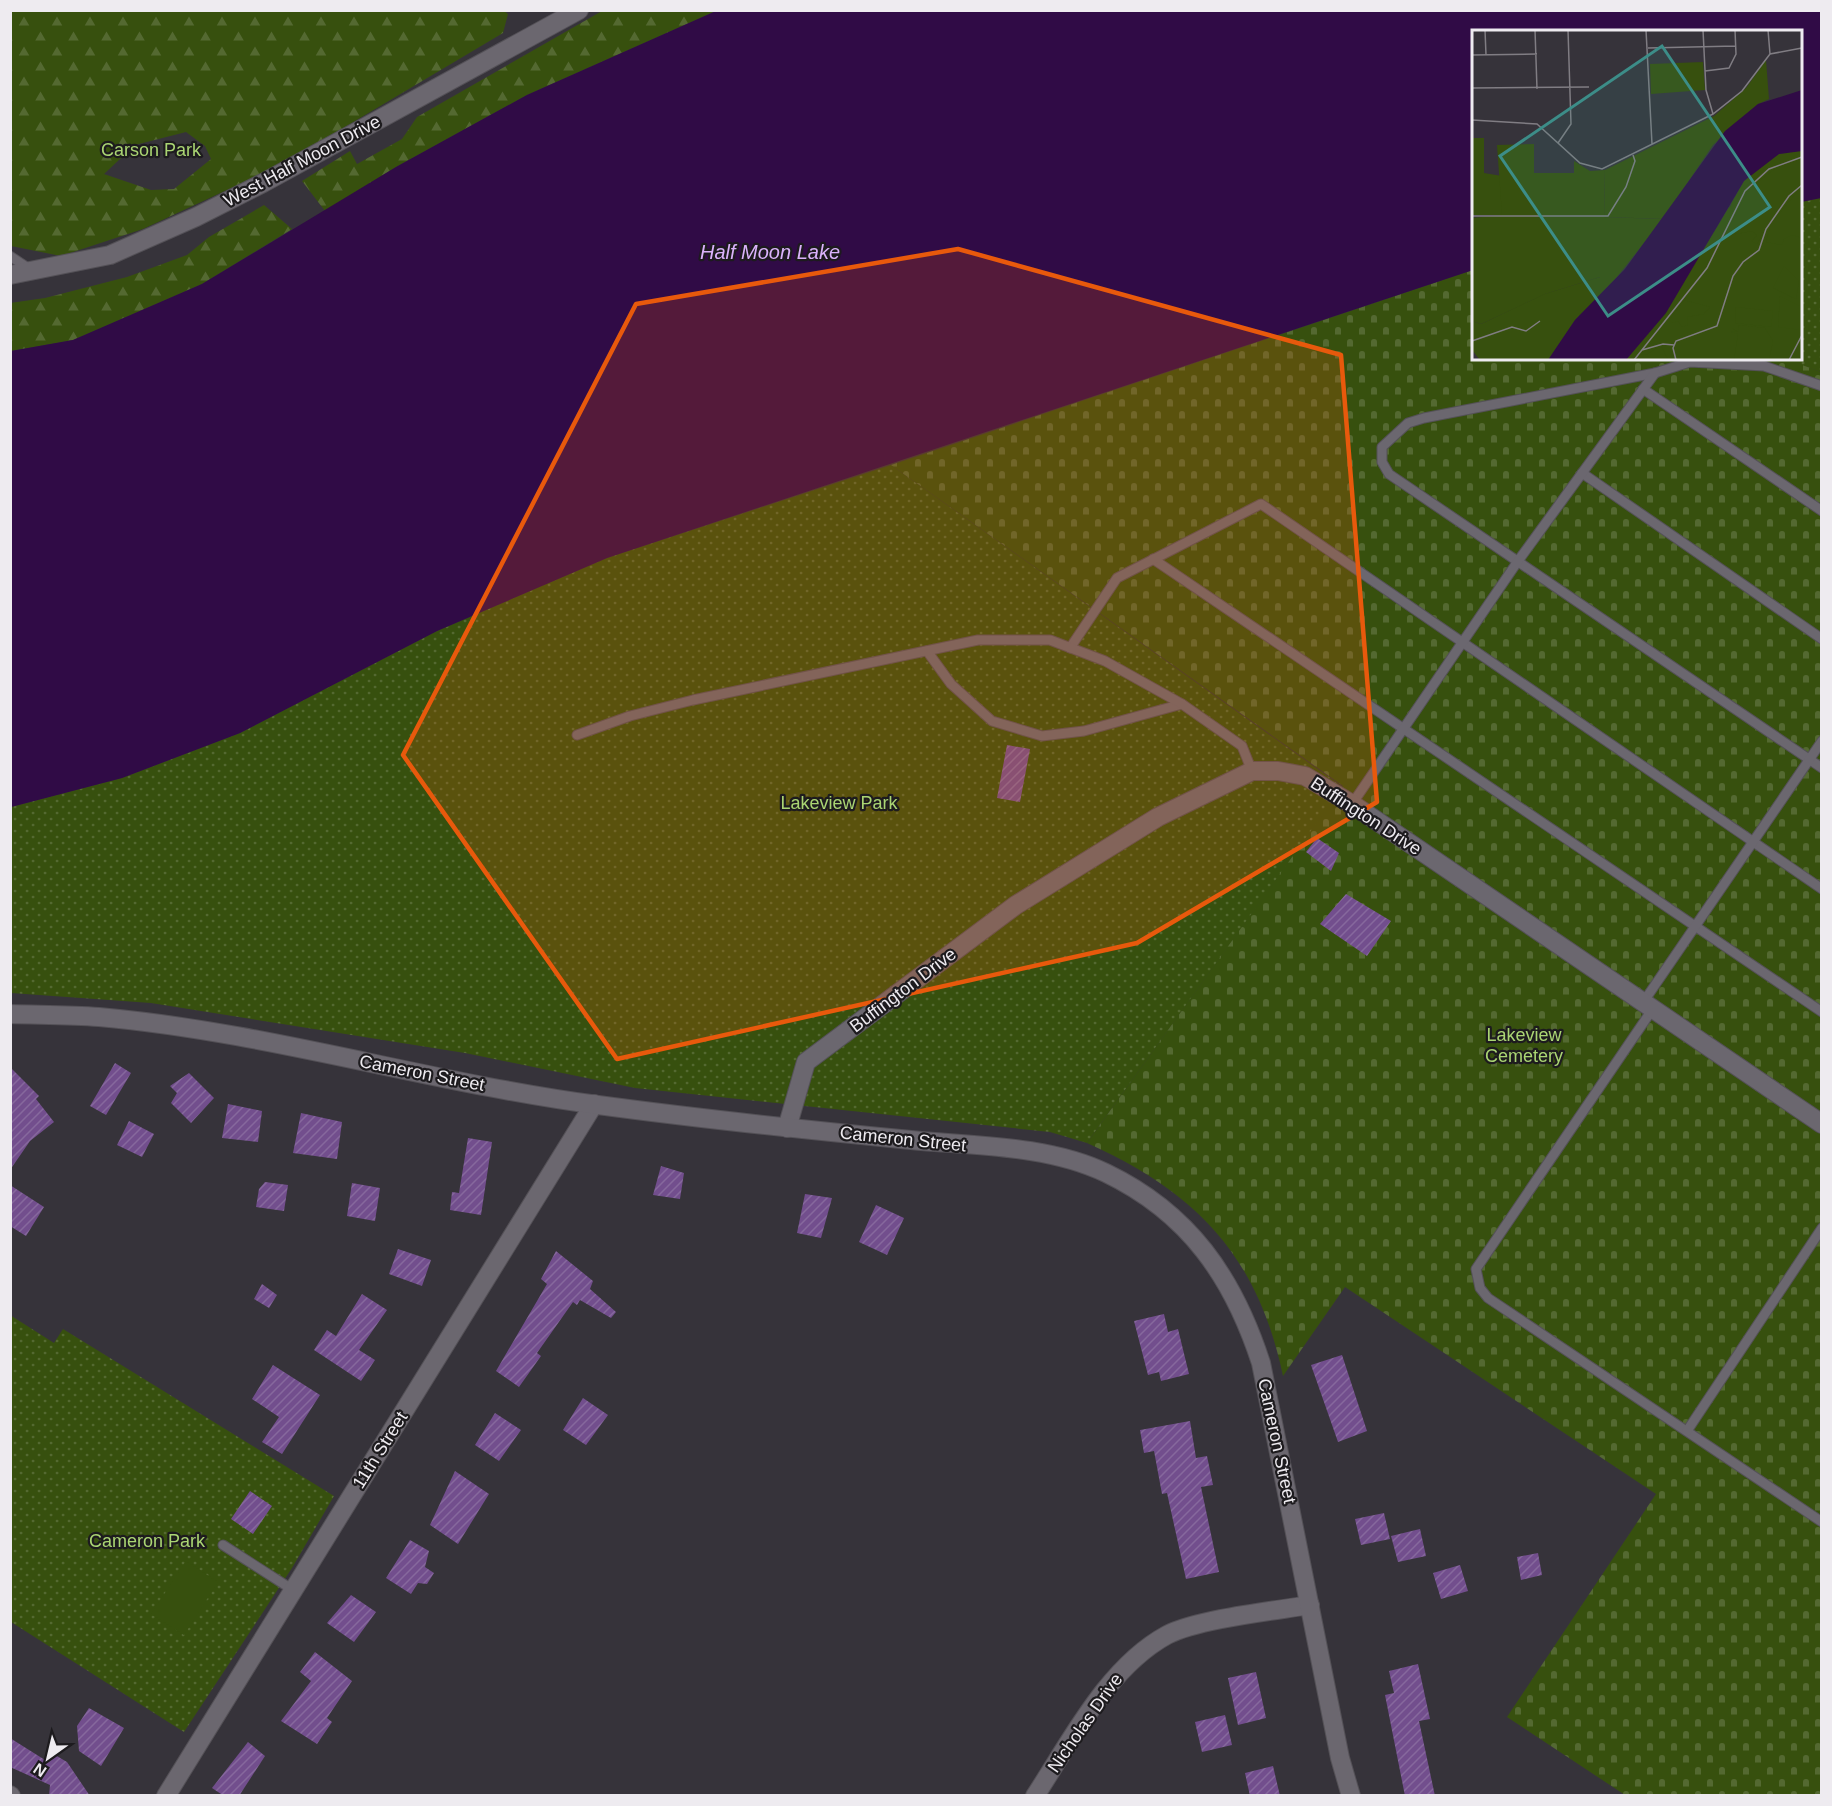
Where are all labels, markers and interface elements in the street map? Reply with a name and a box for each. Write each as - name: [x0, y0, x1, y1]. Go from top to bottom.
- inset map: [1472, 30, 1802, 360]
- street label: West Half Moon Drive: [220, 111, 384, 211]
- park label: Carson Park: [101, 140, 202, 160]
- water label: Half Moon Lake: [700, 241, 840, 263]
- street label: Buffington Drive: [1307, 773, 1425, 859]
- park label: Lakeview Park: [780, 793, 899, 813]
- street label: Buffington Drive: [846, 944, 960, 1036]
- park label: Lakeview Cemetery: [1485, 1025, 1563, 1066]
- street label: Cameron Street: [358, 1051, 486, 1095]
- street label: Cameron Street: [839, 1122, 967, 1156]
- street label: Cameron Street: [1254, 1377, 1300, 1505]
- street label: 11th Street: [349, 1408, 411, 1492]
- park label: Cameron Park: [89, 1531, 206, 1551]
- street label: Nicholas Drive: [1044, 1670, 1126, 1776]
- north arrow: [18, 1728, 78, 1788]
- text: N: [30, 1760, 49, 1780]

